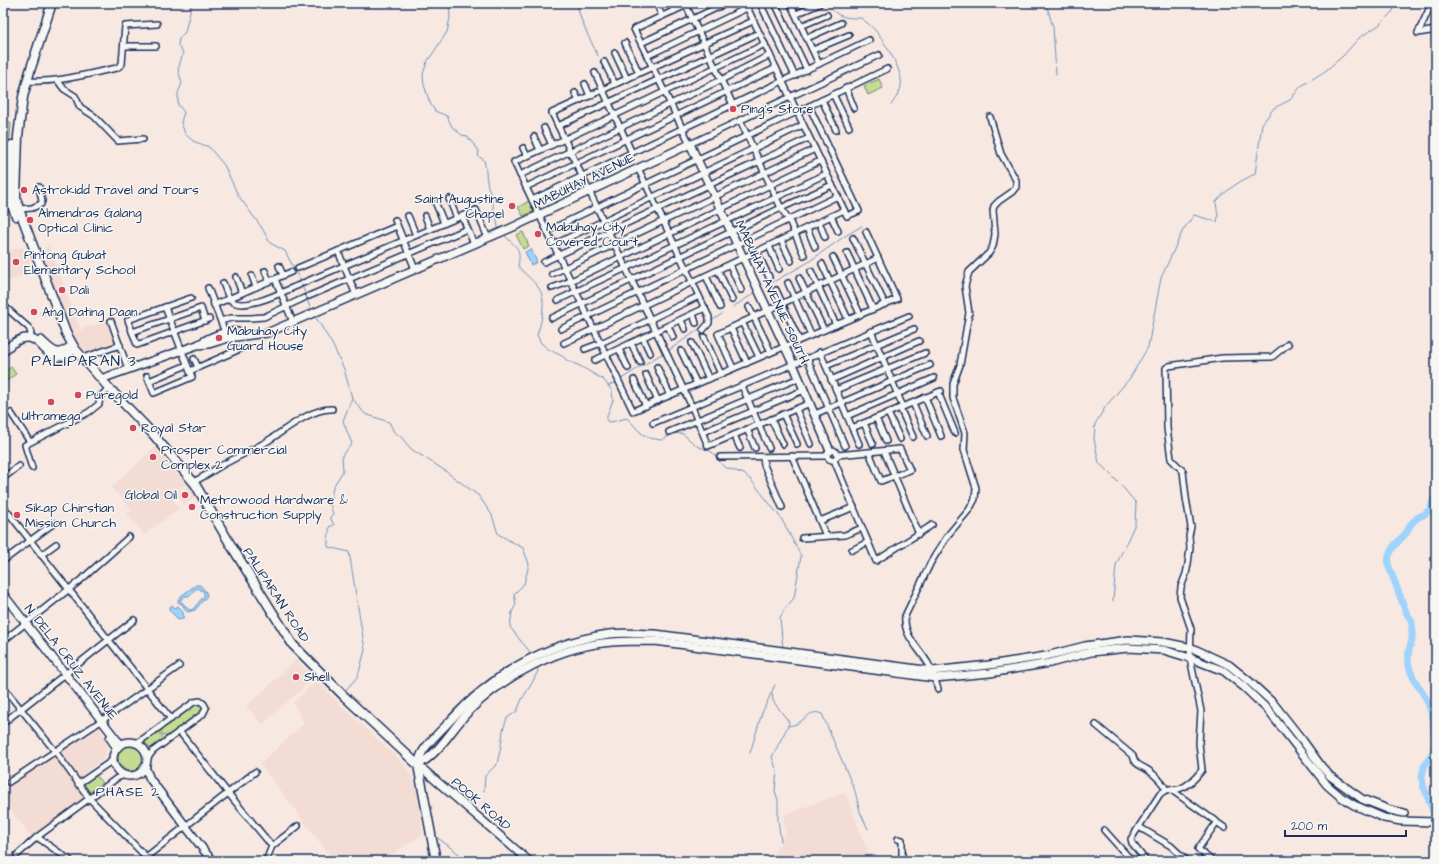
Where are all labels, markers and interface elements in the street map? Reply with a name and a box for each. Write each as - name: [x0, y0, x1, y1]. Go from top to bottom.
- place label: Ping's Store: [741, 100, 813, 119]
- marker: Ping's Store: [728, 104, 738, 114]
- street label: MABUHAY AVENUE: [530, 148, 638, 213]
- place label: Astrokidd Travel and Tours: [32, 181, 199, 199]
- marker: Astrokidd Travel and Tours: [19, 185, 29, 195]
- place label: Saint Augustine Chapel: [415, 190, 504, 223]
- marker: Saint Augustine Chapel: [507, 201, 517, 211]
- place label: Almendras Galang Optical Clinic: [38, 204, 142, 237]
- marker: Almendras Galang Optical Clinic: [25, 215, 35, 225]
- street label: MABUHAY AVENUE SOUTH: [731, 217, 813, 367]
- place label: Mabuhay City Covered Court: [546, 218, 639, 251]
- marker: Mabuhay City Covered Court: [533, 229, 543, 239]
- place label: Pintong Gubat Elementary School: [24, 246, 136, 280]
- marker: Pintong Gubat Elementary School: [11, 257, 21, 267]
- place label: Dali: [70, 281, 89, 299]
- marker: Dali: [57, 285, 67, 295]
- place label: Ang Dating Daan: [42, 303, 138, 322]
- marker: Ang Dating Daan: [29, 307, 39, 317]
- place label: Mabuhay City Guard House: [227, 322, 307, 355]
- marker: Mabuhay City Guard House: [214, 333, 224, 343]
- district label: PALIPARAN 3: [31, 351, 137, 372]
- place label: Puregold: [86, 386, 138, 405]
- marker: Puregold: [73, 390, 83, 400]
- marker: Ultramega: [46, 397, 56, 407]
- place label: Ultramega: [22, 407, 81, 426]
- place label: Royal Star: [141, 419, 206, 438]
- marker: Royal Star: [128, 423, 138, 433]
- place label: Prosper Commercial Complex 2: [161, 441, 287, 474]
- marker: Prosper Commercial Complex 2: [148, 452, 158, 462]
- place label: Global Oil: [125, 486, 177, 504]
- marker: Global Oil: [180, 490, 190, 500]
- place label: Metrowood Hardware & Construction Supply: [200, 491, 348, 525]
- place label: Sikap Chirstian Mission Church: [25, 499, 116, 532]
- marker: Metrowood Hardware & Construction Supply: [187, 502, 197, 512]
- marker: Sikap Chirstian Mission Church: [12, 510, 22, 520]
- street label: PALIPARAN ROAD: [239, 544, 314, 646]
- street label: N. DELA CRUZ AVENUE: [20, 600, 122, 724]
- place label: Shell: [304, 668, 330, 686]
- marker: Shell: [291, 672, 301, 682]
- street label: POOK ROAD: [447, 773, 515, 835]
- district label: PHASE 2: [96, 782, 160, 802]
- scale bar: [1285, 812, 1406, 838]
- text: 200 m: [1291, 818, 1328, 835]

